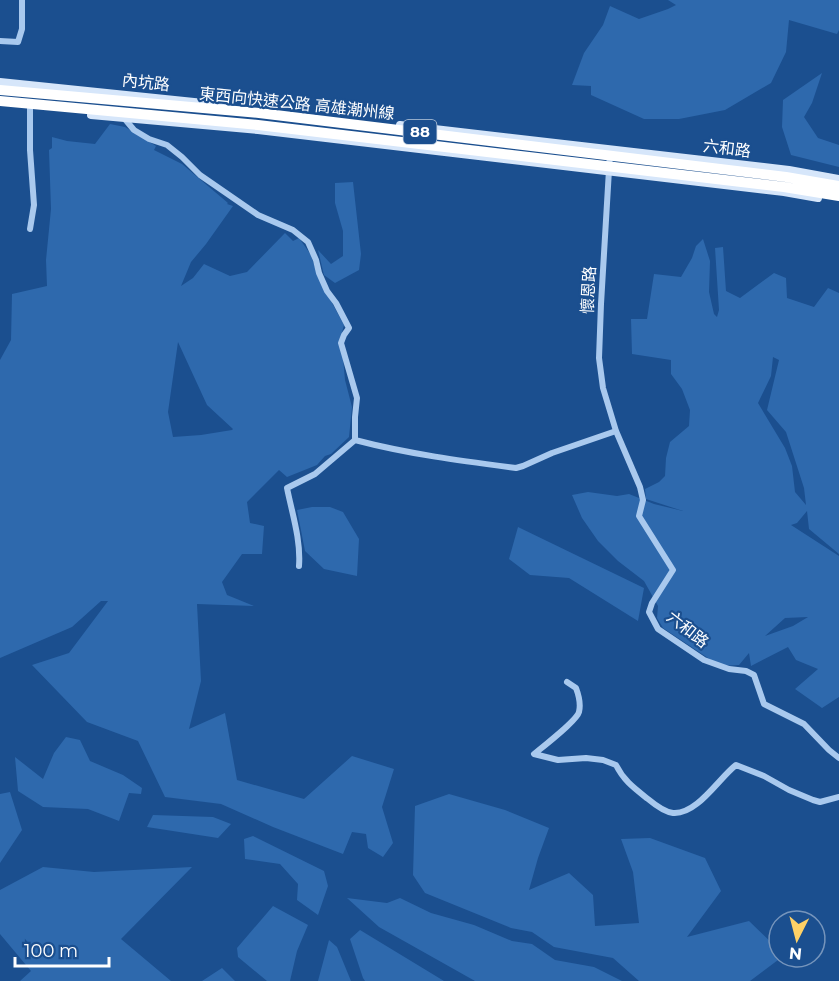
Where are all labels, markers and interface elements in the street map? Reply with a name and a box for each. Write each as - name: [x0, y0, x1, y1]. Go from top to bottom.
- street label: 內坑路: [121, 71, 171, 94]
- street label: 東西向快速公路 高雄潮州線: [198, 84, 396, 123]
- road number: 88: [404, 120, 436, 144]
- street label: 六和路: [702, 136, 752, 161]
- street label: 懷恩路: [578, 266, 599, 314]
- street label: 六和路: [663, 607, 712, 652]
- north arrow: [767, 909, 827, 969]
- scale bar: [15, 930, 110, 968]
- text: 100 m: [24, 940, 78, 962]
- text: N: [788, 943, 803, 964]

